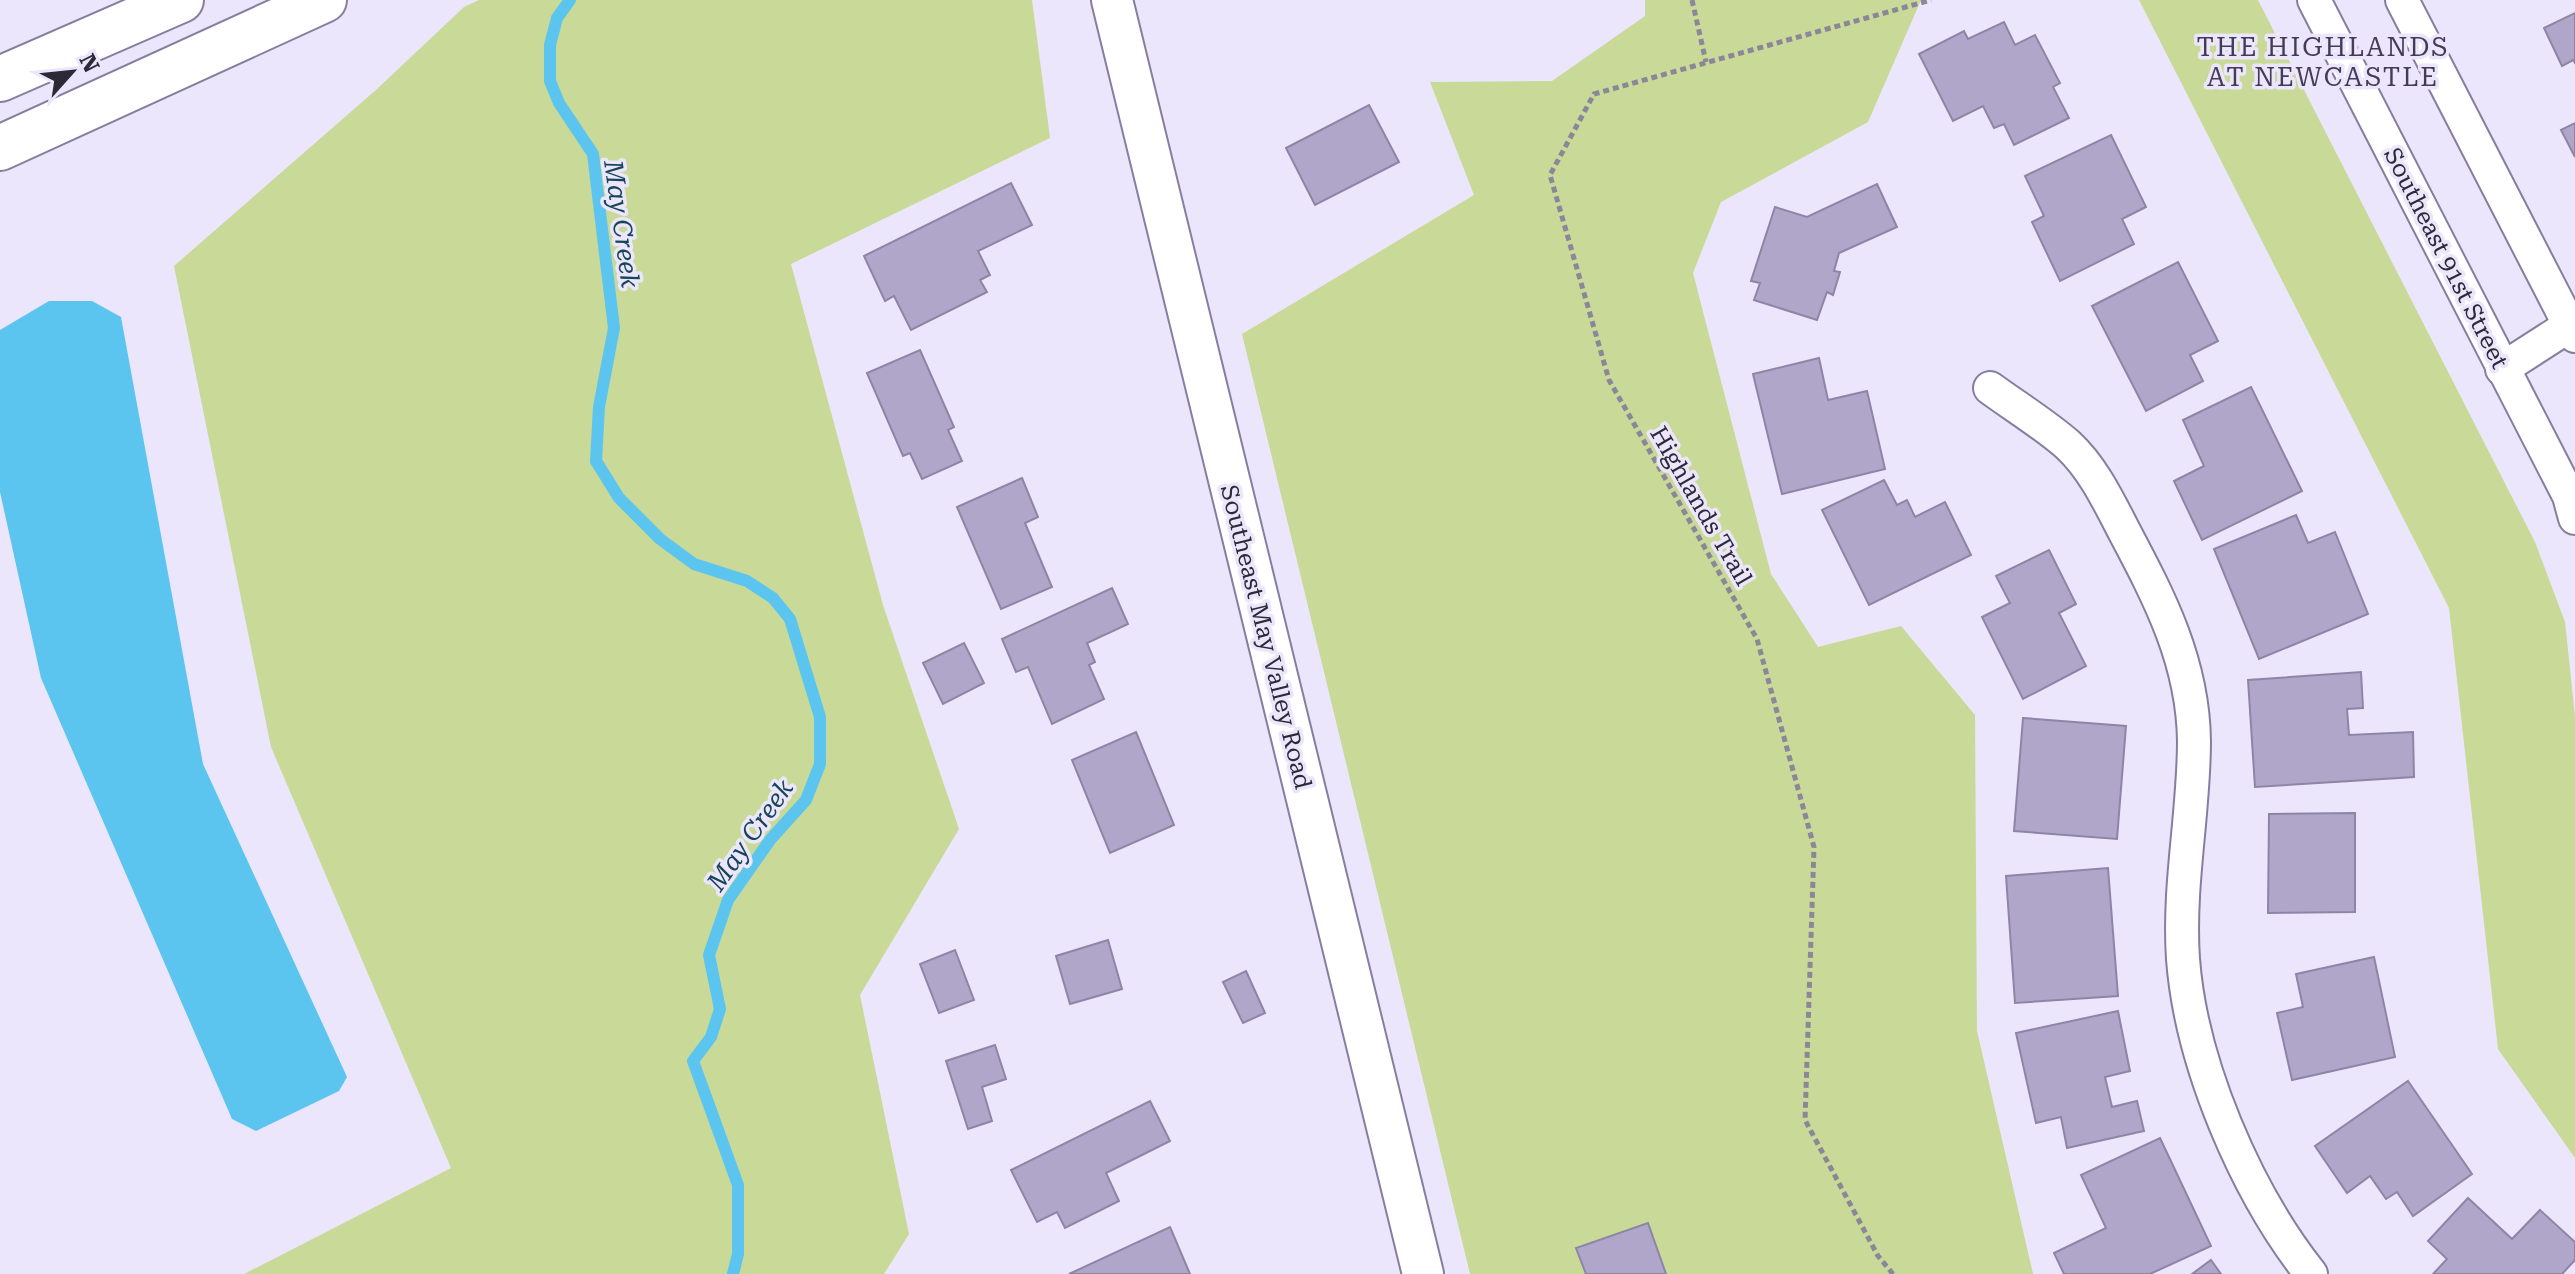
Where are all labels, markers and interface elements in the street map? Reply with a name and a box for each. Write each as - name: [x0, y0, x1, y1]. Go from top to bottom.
- north arrow: [32, 32, 112, 112]
- district label: THE HIGHLANDS AT NEWCASTLE: [2197, 32, 2449, 92]
- text: N: [74, 50, 104, 76]
- street label: Southeast 91st Street: [2378, 143, 2514, 373]
- water label: May Creek: [598, 157, 646, 291]
- street label: Highlands Trail: [1644, 422, 1758, 590]
- street label: Southeast May Valley Road: [1215, 482, 1317, 792]
- water label: May Creek: [700, 773, 800, 897]

